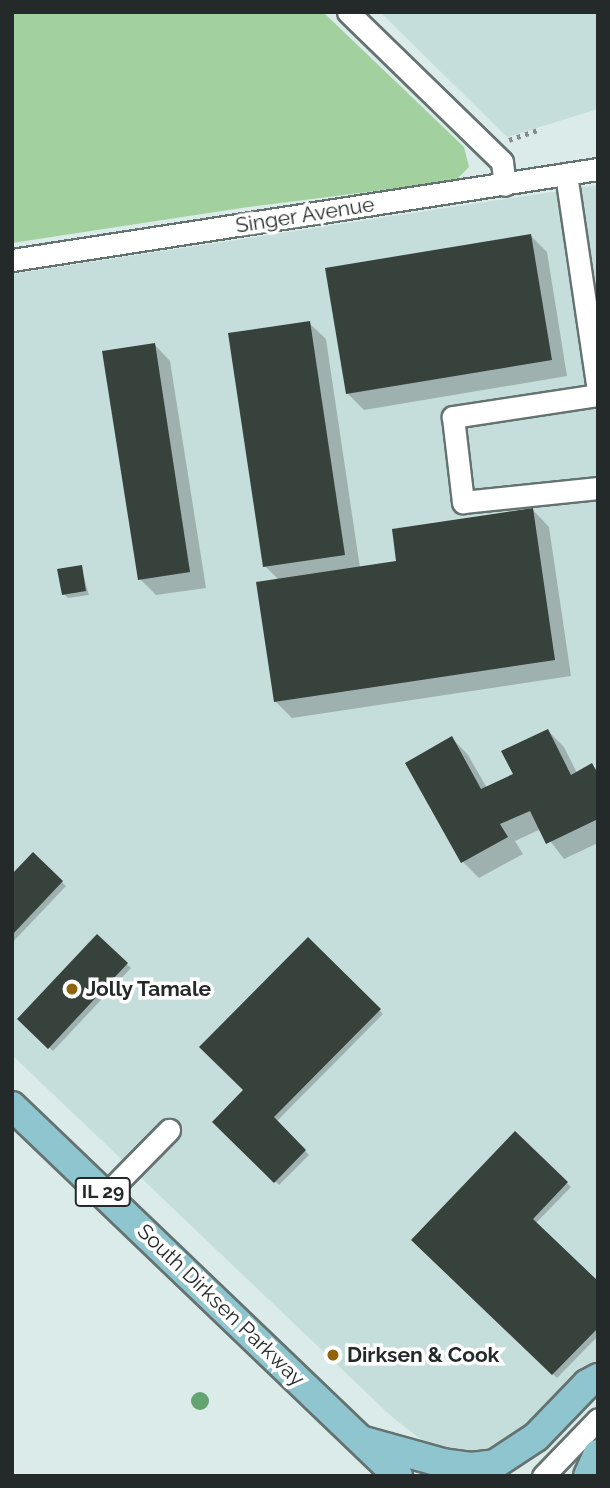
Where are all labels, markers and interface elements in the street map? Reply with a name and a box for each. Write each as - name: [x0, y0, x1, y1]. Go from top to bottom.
- street label: Singer Avenue: [233, 192, 377, 238]
- place label: Jolly Tamale: [86, 976, 212, 1002]
- marker: Jolly Tamale: [64, 981, 80, 997]
- road number: IL 29: [73, 1176, 133, 1208]
- street label: South Dirksen Parkway: [132, 1219, 310, 1391]
- place label: Dirksen & Cook: [347, 1342, 499, 1368]
- marker: Dirksen & Cook: [325, 1347, 341, 1363]

